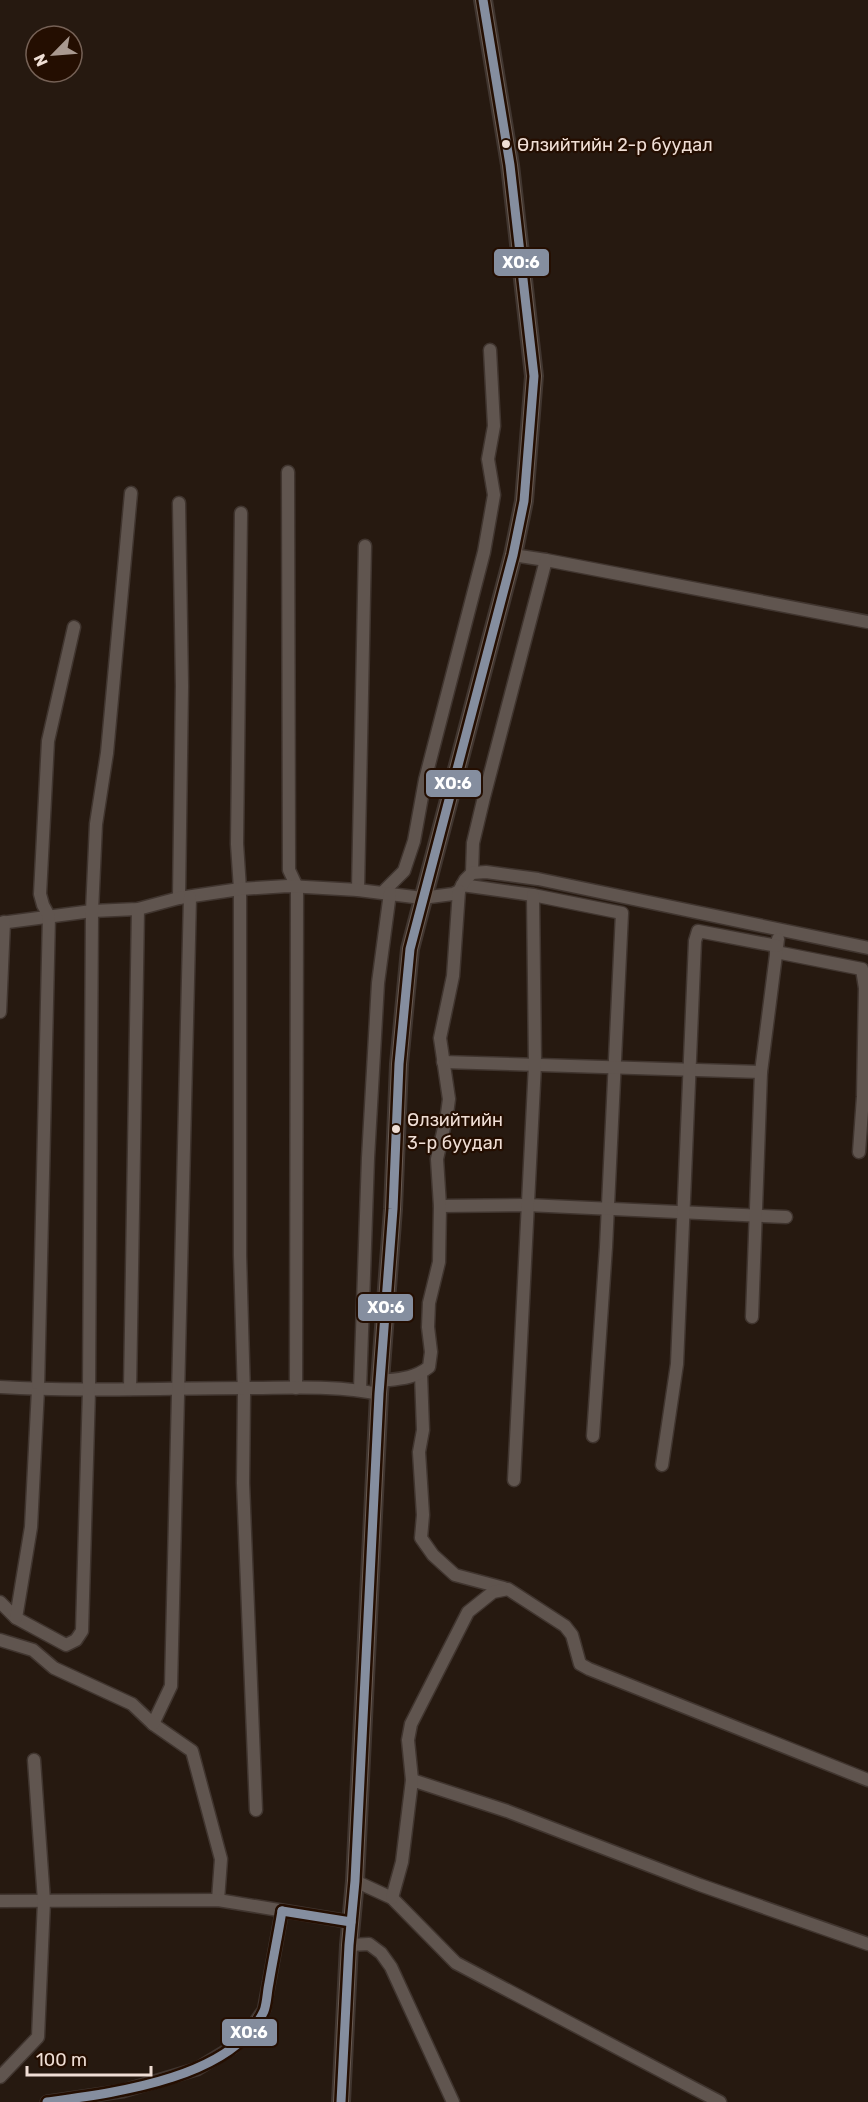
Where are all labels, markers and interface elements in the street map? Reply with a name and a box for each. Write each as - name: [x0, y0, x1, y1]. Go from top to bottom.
- north arrow: [24, 24, 84, 84]
- text: N: [30, 51, 52, 69]
- place label: Өлзийтийн 2-р буудал: [517, 134, 713, 156]
- marker: Өлзийтийн 2-р буудал: [500, 138, 512, 150]
- line badge: ХО:6: [493, 248, 550, 277]
- text: ХО:6: [502, 253, 540, 272]
- line badge: ХО:6: [425, 769, 482, 798]
- text: ХО:6: [434, 774, 472, 793]
- place label: Өлзийтийн 3-р буудал: [407, 1109, 503, 1154]
- marker: Өлзийтийн 3-р буудал: [390, 1123, 402, 1135]
- line badge: ХО:6: [357, 1293, 414, 1322]
- text: ХО:6: [367, 1298, 405, 1317]
- line badge: ХО:6: [221, 2018, 278, 2047]
- text: ХО:6: [230, 2023, 268, 2042]
- scale bar: [27, 2039, 152, 2077]
- text: 100 m: [36, 2049, 87, 2071]

